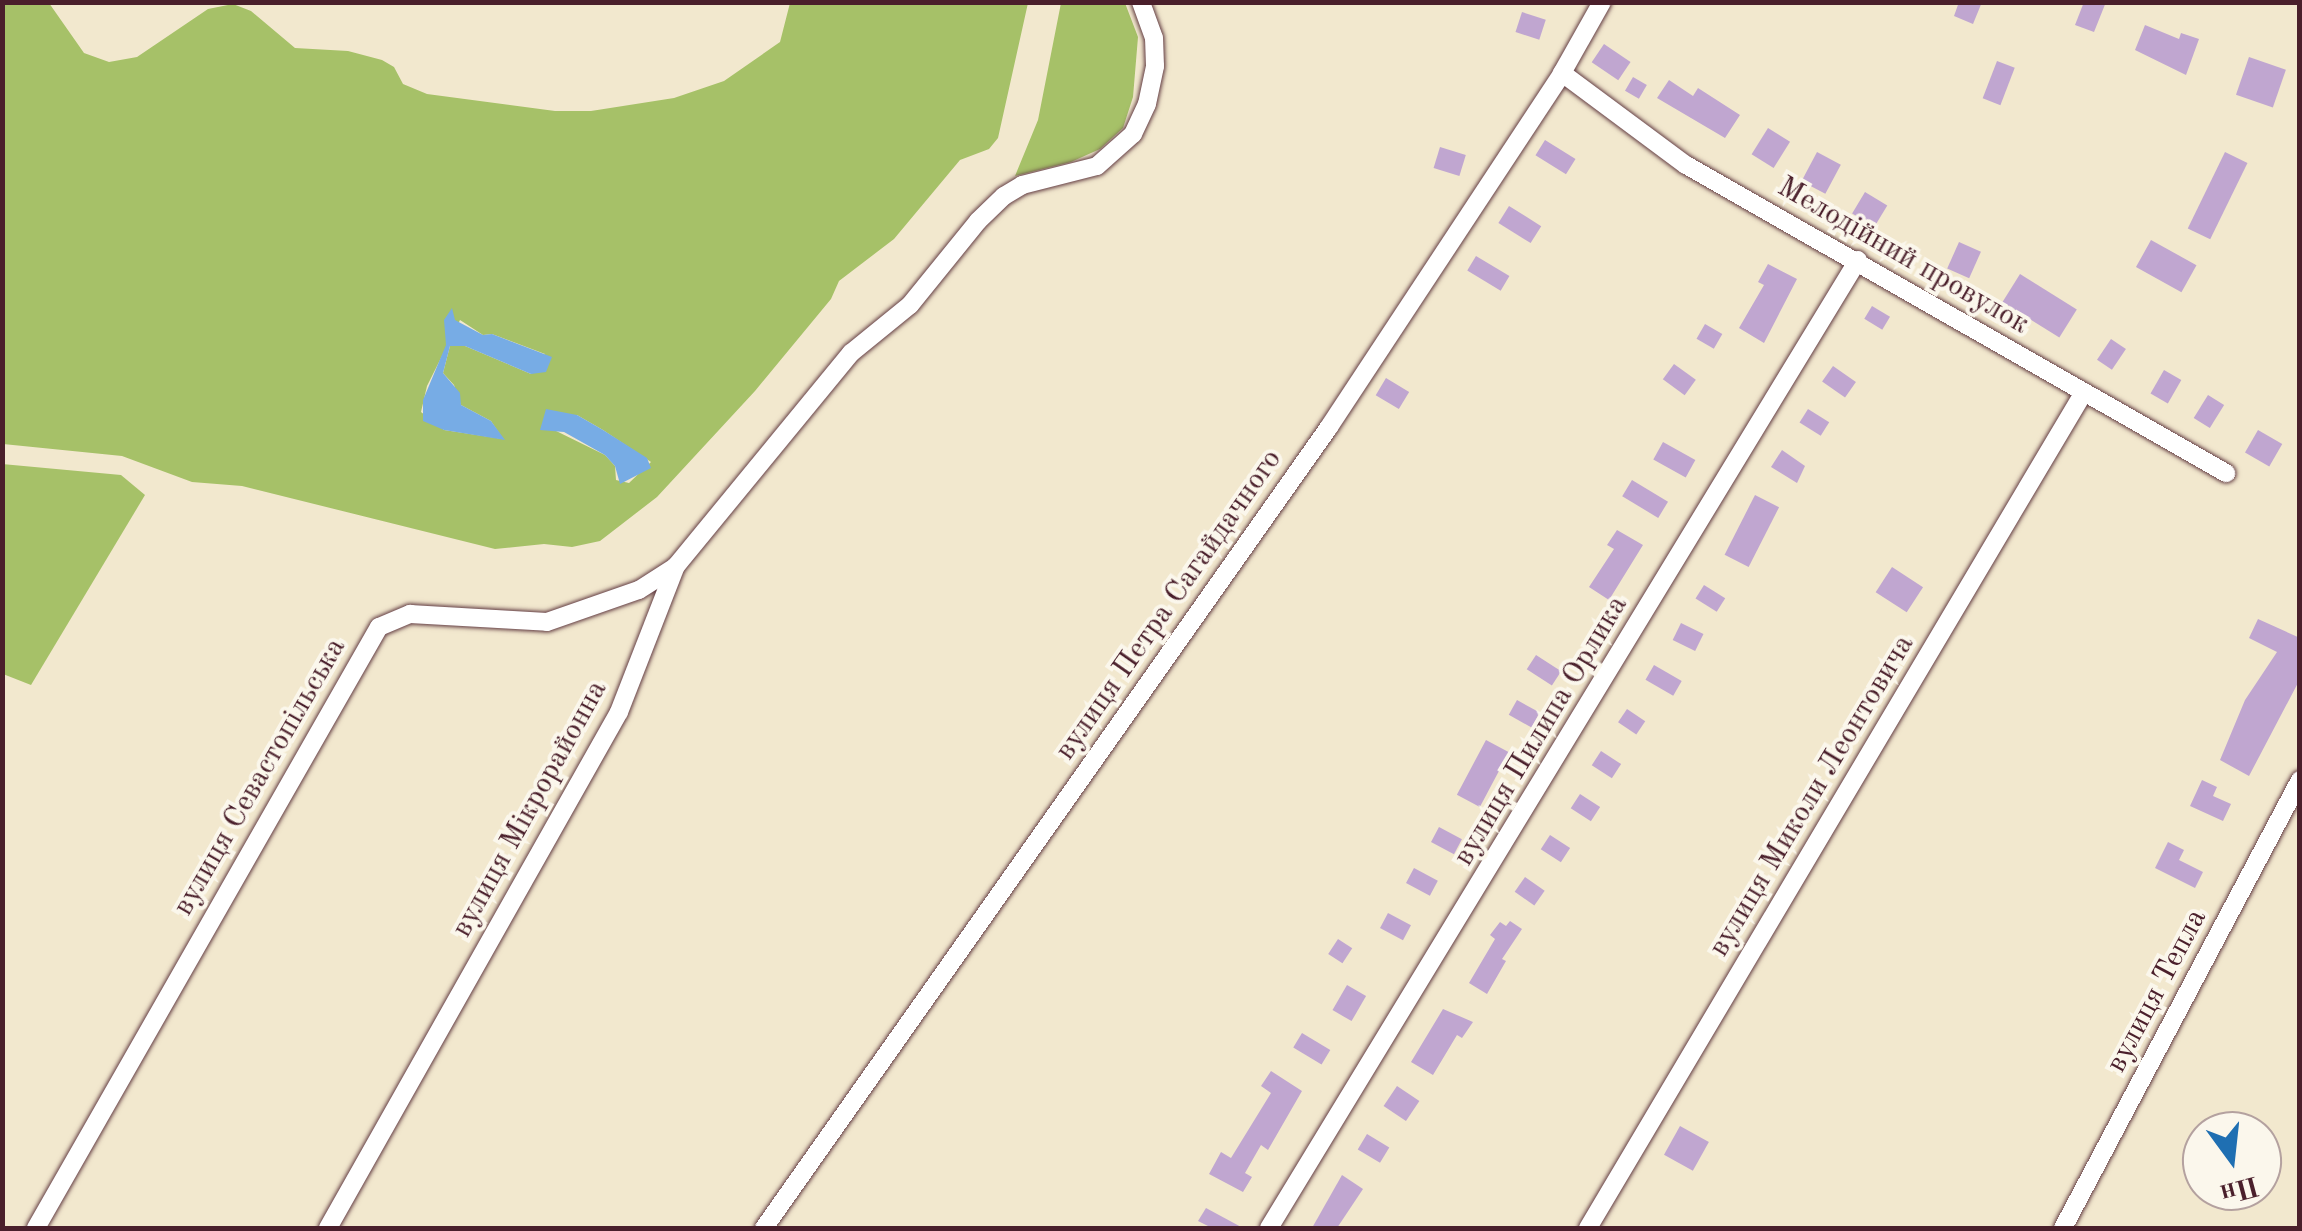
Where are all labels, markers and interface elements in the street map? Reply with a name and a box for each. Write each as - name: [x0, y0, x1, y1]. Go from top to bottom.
- street label: Мелодійний провулок: [1771, 169, 2035, 343]
- street label: вулиця Петра Сагайдачного: [1048, 443, 1290, 767]
- street label: вулиця Пилипа Орлика: [1446, 589, 1636, 873]
- street label: вулиця Миколи Леонтовича: [1702, 629, 1922, 963]
- street label: вулиця Севастопільська: [166, 632, 354, 922]
- street label: вулиця Мікрорайонна: [444, 674, 616, 944]
- street label: вулиця Тепла: [2099, 903, 2215, 1079]
- north arrow: [2182, 1111, 2282, 1211]
- text: Пн: [2217, 1170, 2262, 1207]

